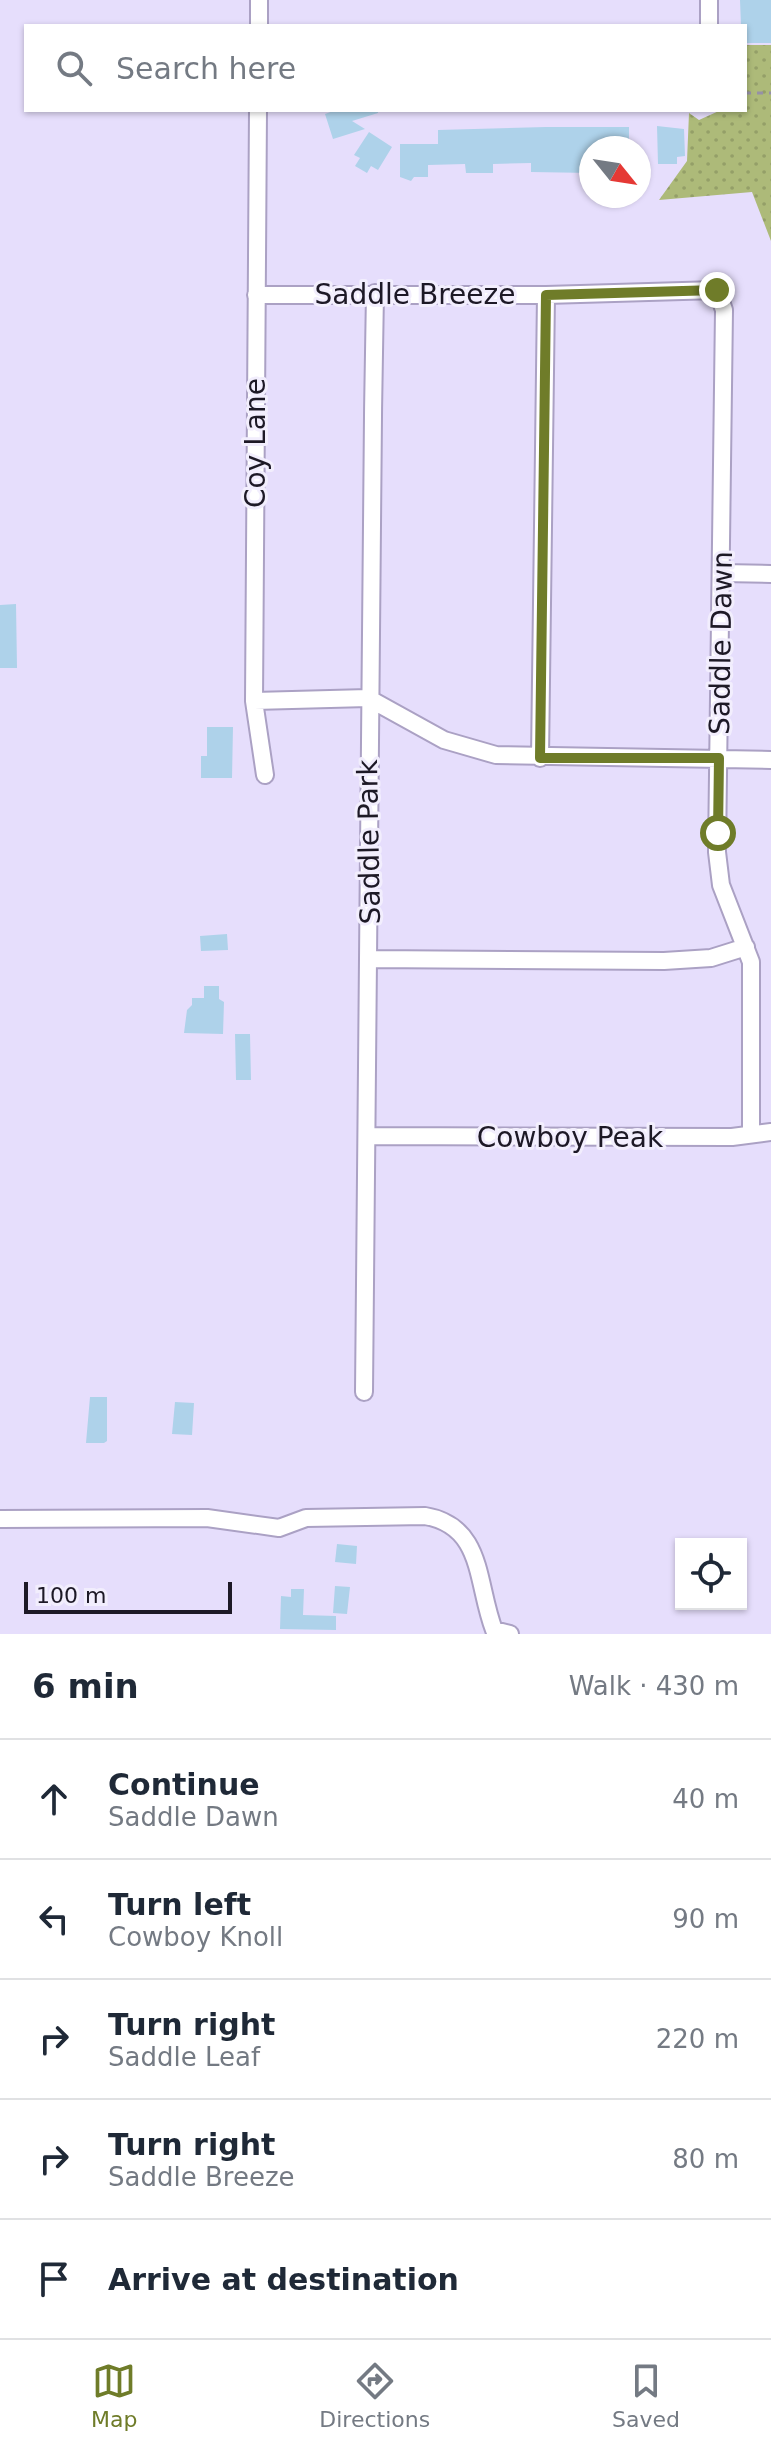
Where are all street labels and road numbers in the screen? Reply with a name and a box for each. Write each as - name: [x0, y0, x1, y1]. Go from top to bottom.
- street label: Saddle Breeze: [315, 278, 515, 311]
- street label: Coy Lane: [239, 378, 272, 508]
- street label: Saddle Dawn: [703, 551, 739, 735]
- street label: Saddle Park: [351, 758, 387, 925]
- street label: Cowboy Peak: [477, 1121, 664, 1154]

